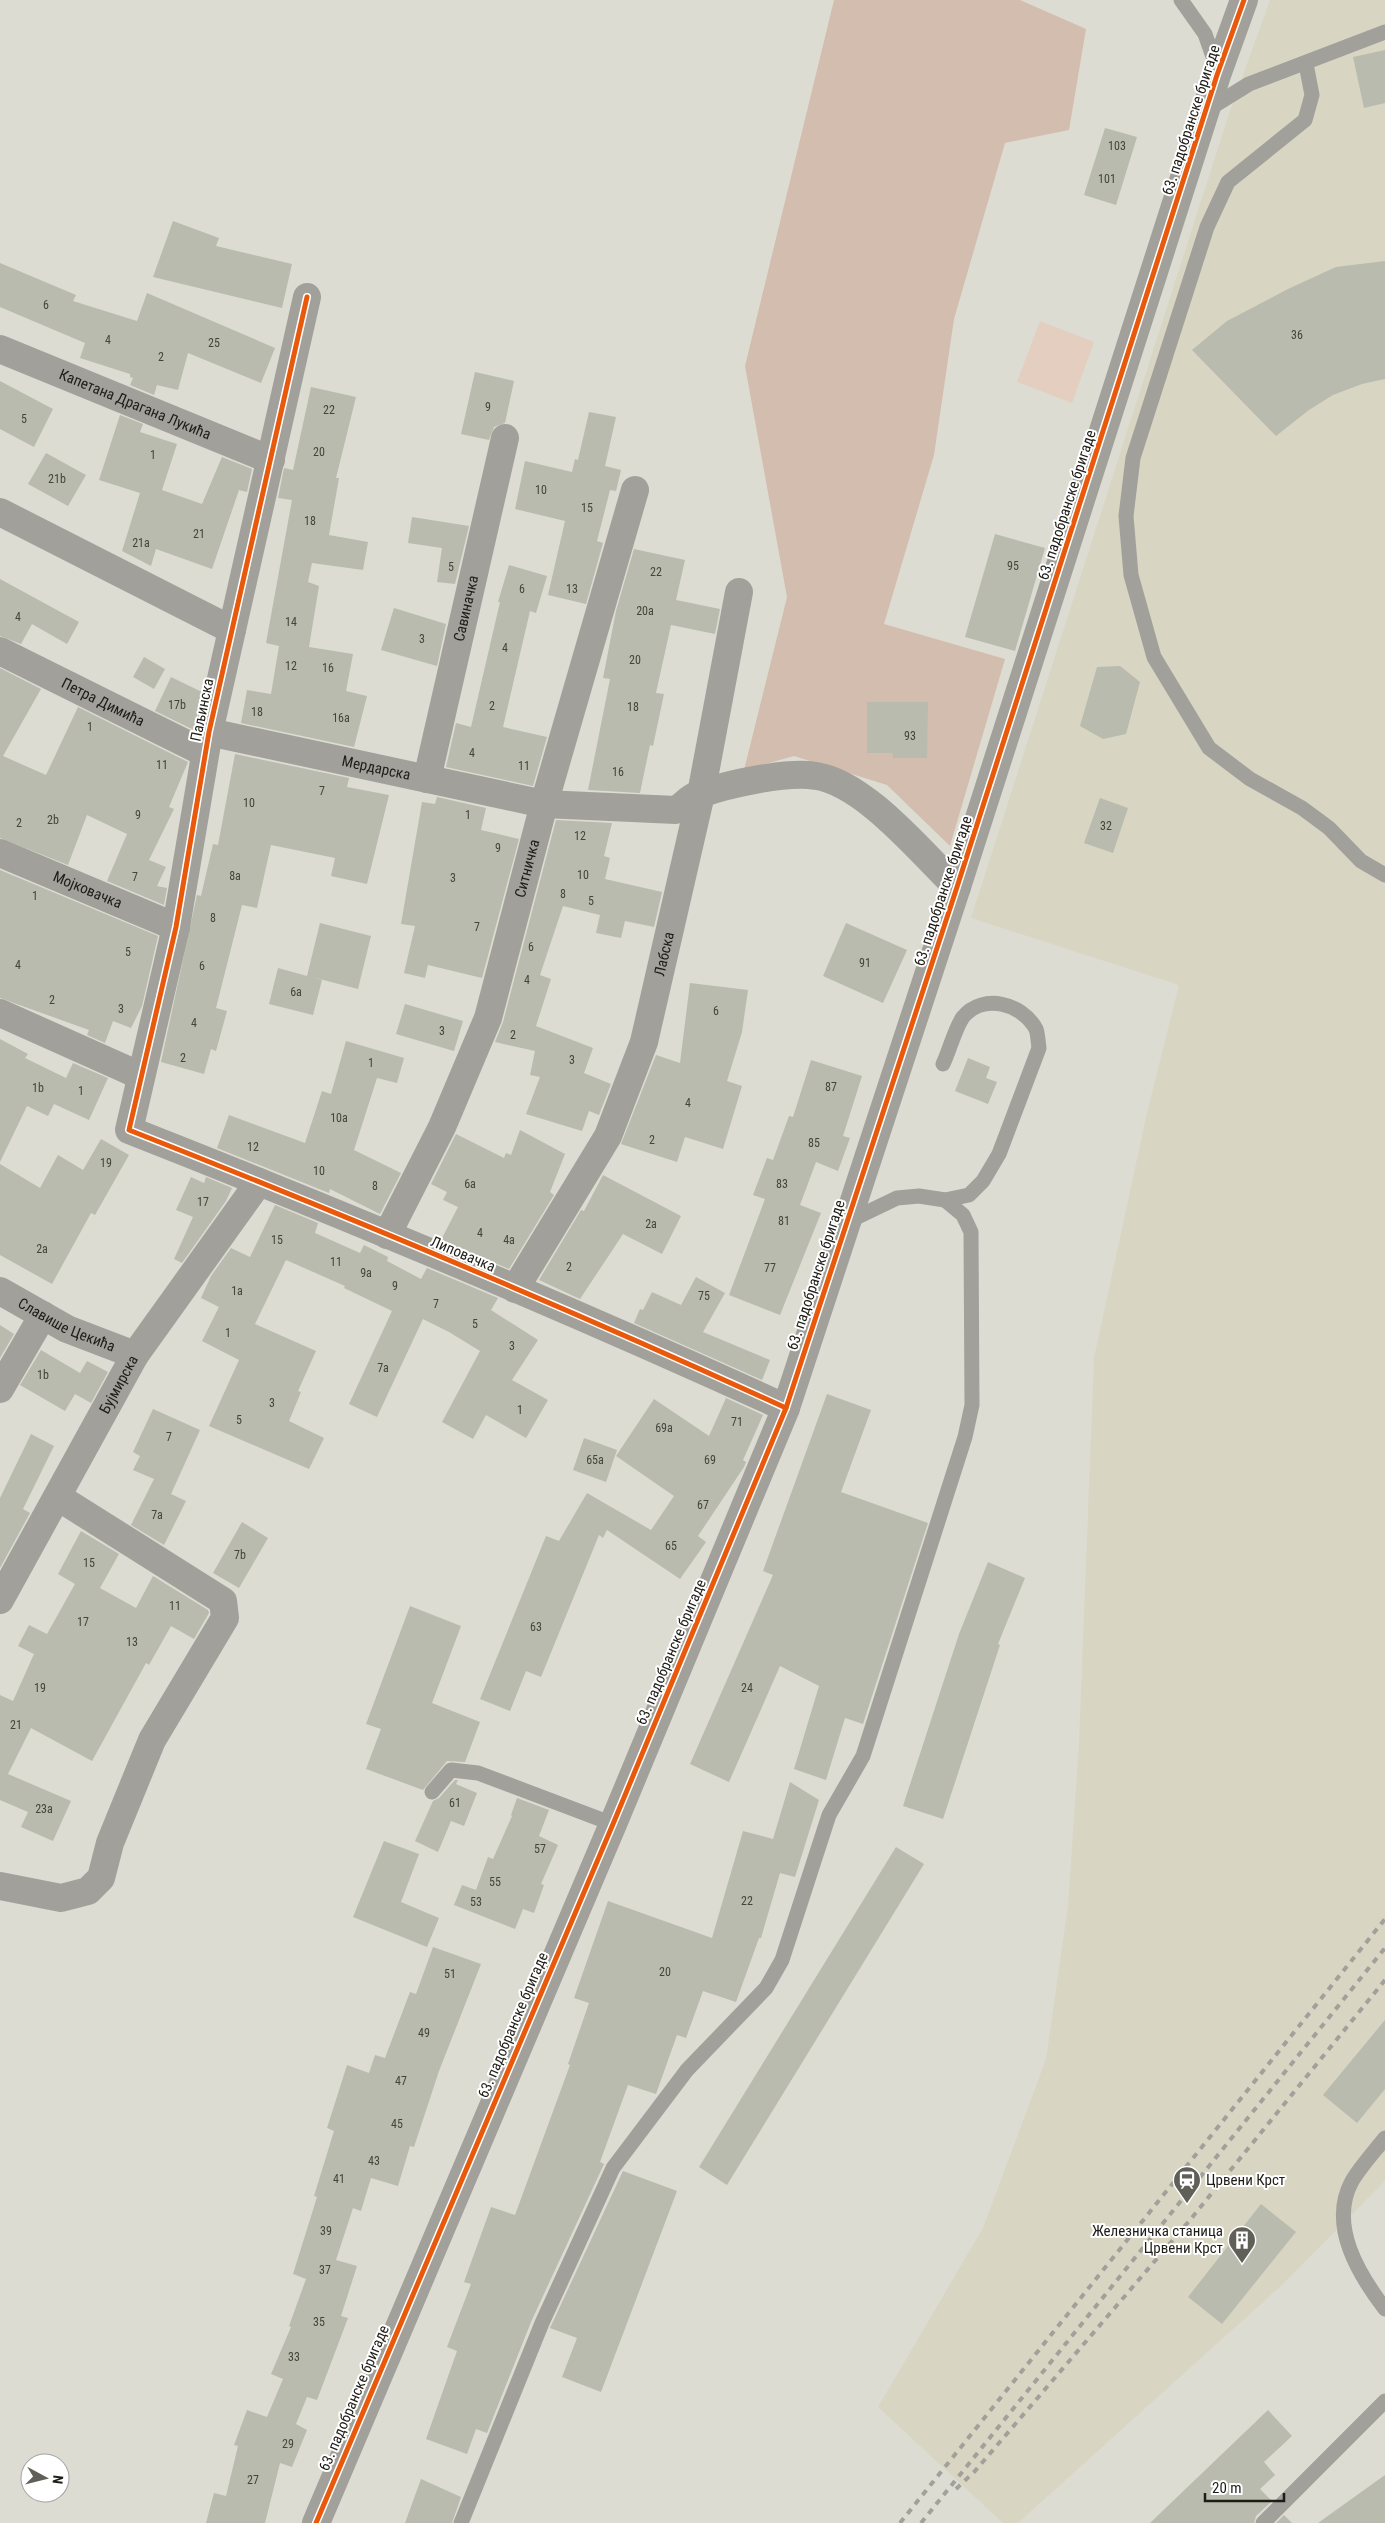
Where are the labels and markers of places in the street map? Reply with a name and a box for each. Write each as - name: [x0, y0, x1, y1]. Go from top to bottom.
- station icon: Црвени Крст: [1172, 2165, 1202, 2204]
- place label: Црвени Крст: [1206, 2171, 1285, 2189]
- place label: Железничка станица Црвени Крст: [1092, 2222, 1223, 2257]
- building icon: Железничка станица Црвени Крст: [1227, 2225, 1257, 2264]

